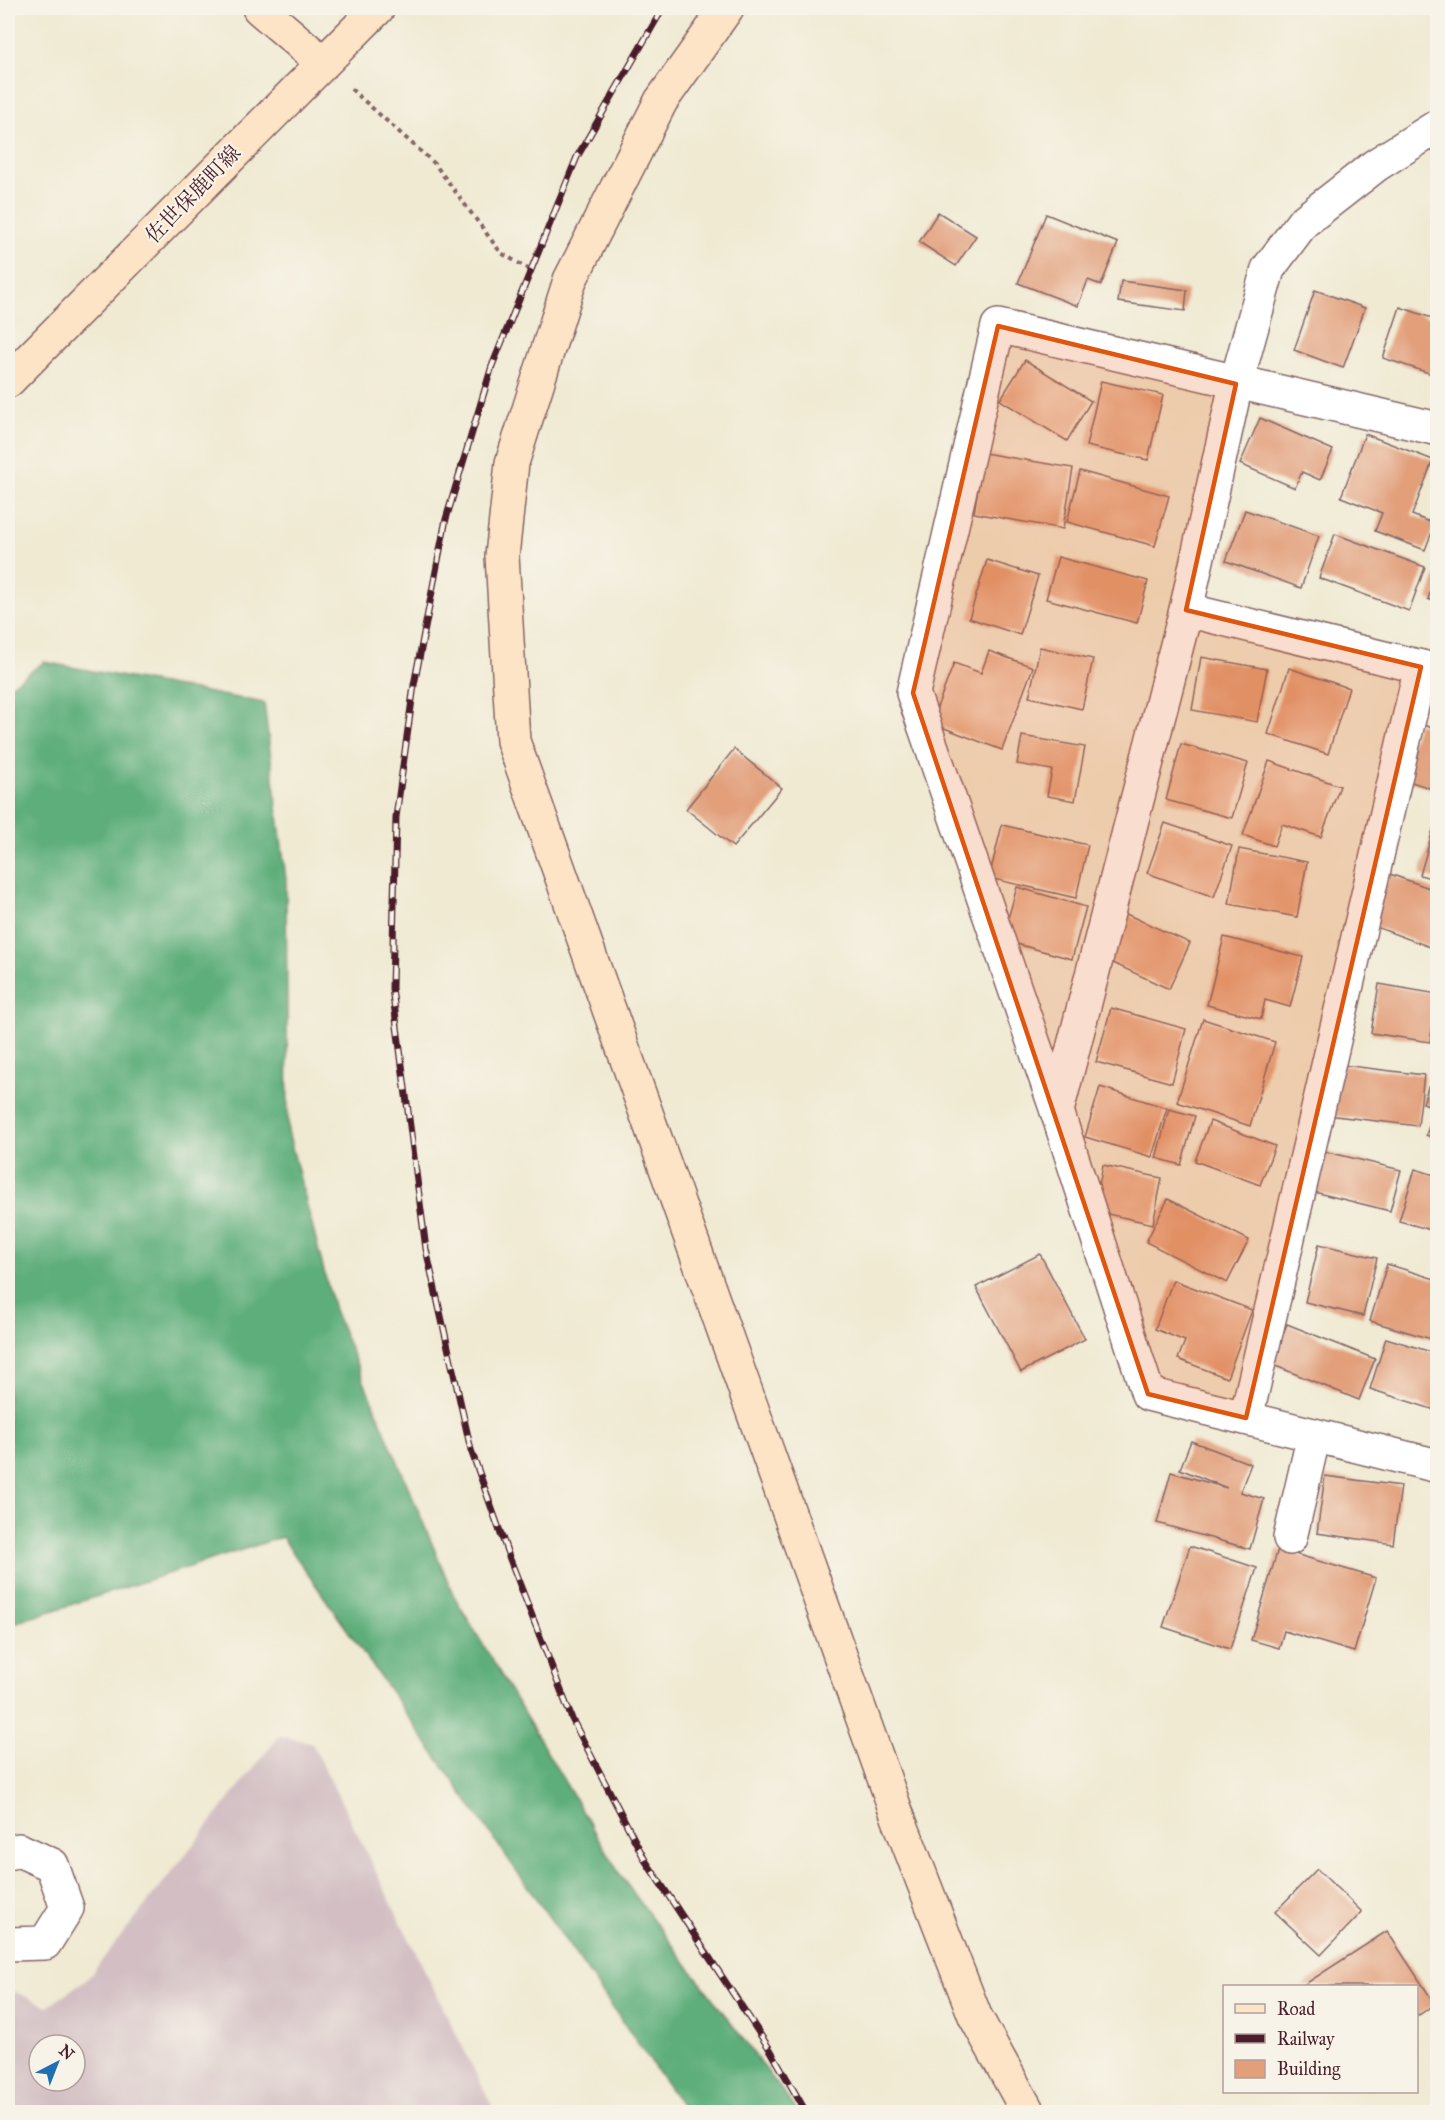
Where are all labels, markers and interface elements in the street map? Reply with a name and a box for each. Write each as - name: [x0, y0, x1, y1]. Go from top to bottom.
- street label: 佐世保鹿町線: [140, 140, 246, 248]
- legend: [1223, 1985, 1418, 2093]
- text: Road: [1277, 1998, 1315, 2020]
- text: Railway: [1277, 2028, 1335, 2050]
- north arrow: [27, 2033, 87, 2093]
- text: N: [55, 2041, 78, 2064]
- text: Building: [1277, 2058, 1341, 2081]

